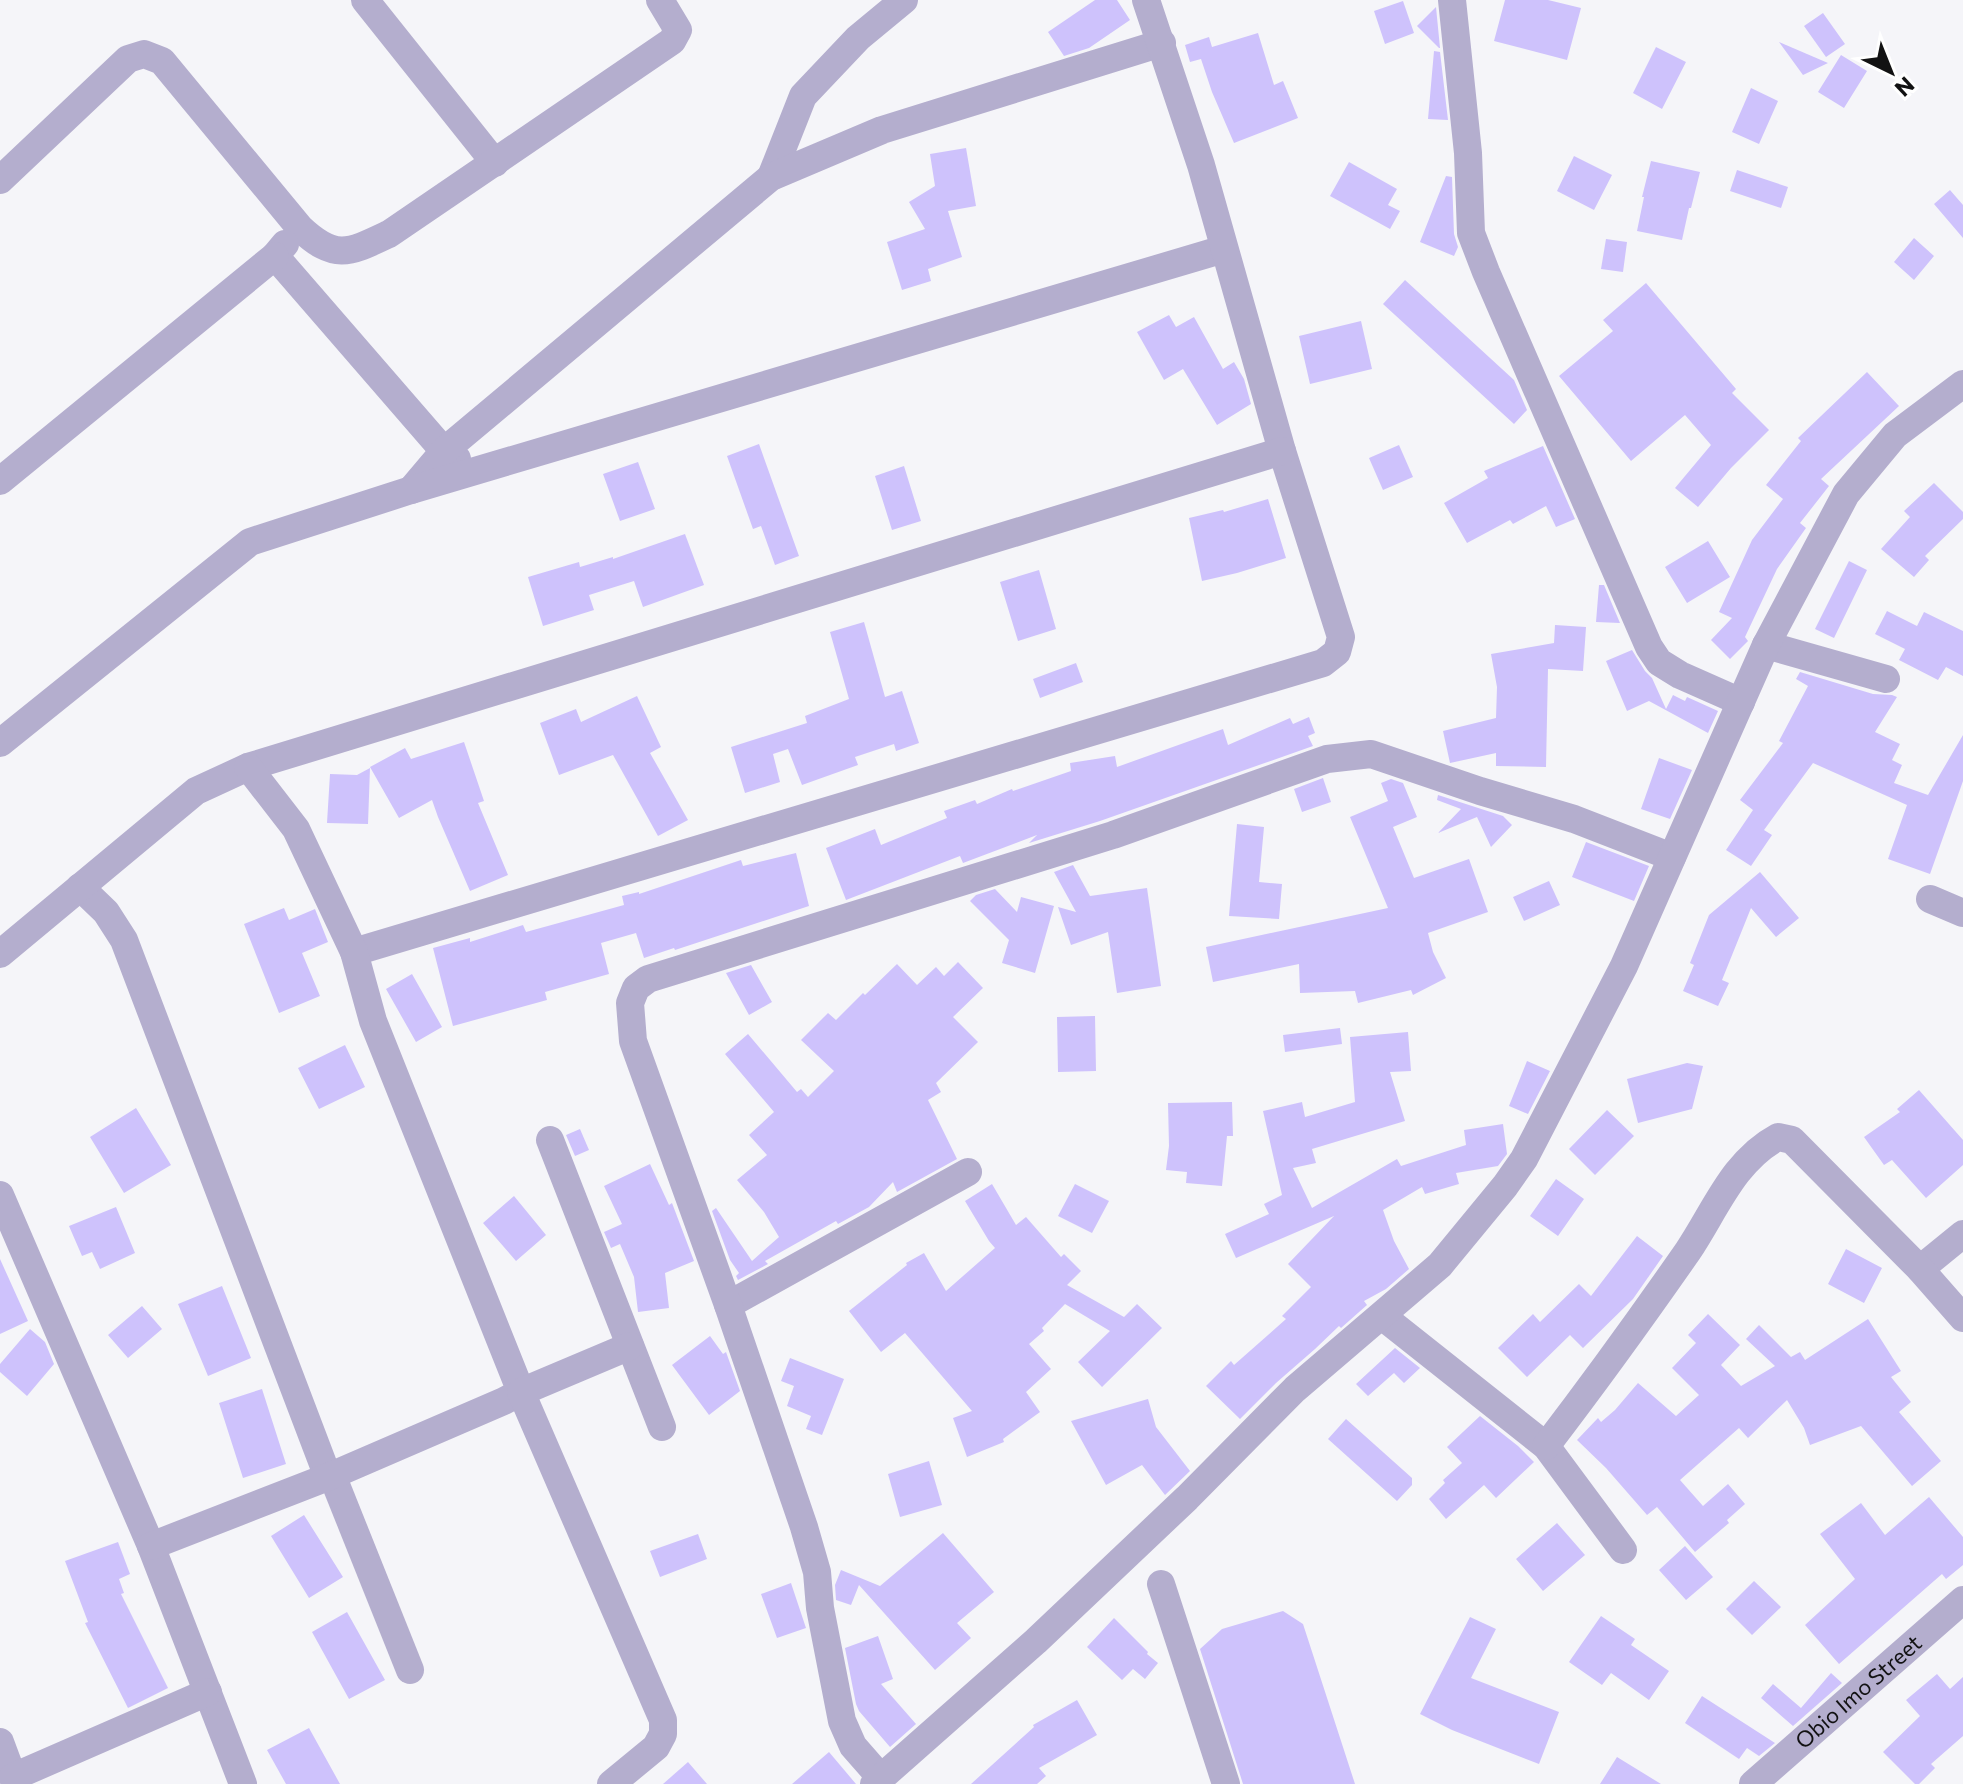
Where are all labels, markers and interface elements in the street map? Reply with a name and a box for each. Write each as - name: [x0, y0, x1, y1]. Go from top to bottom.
- north arrow: [1851, 32, 1931, 112]
- text: N: [1890, 71, 1920, 102]
- street label: Obio Imo Street: [1789, 1629, 1927, 1754]

